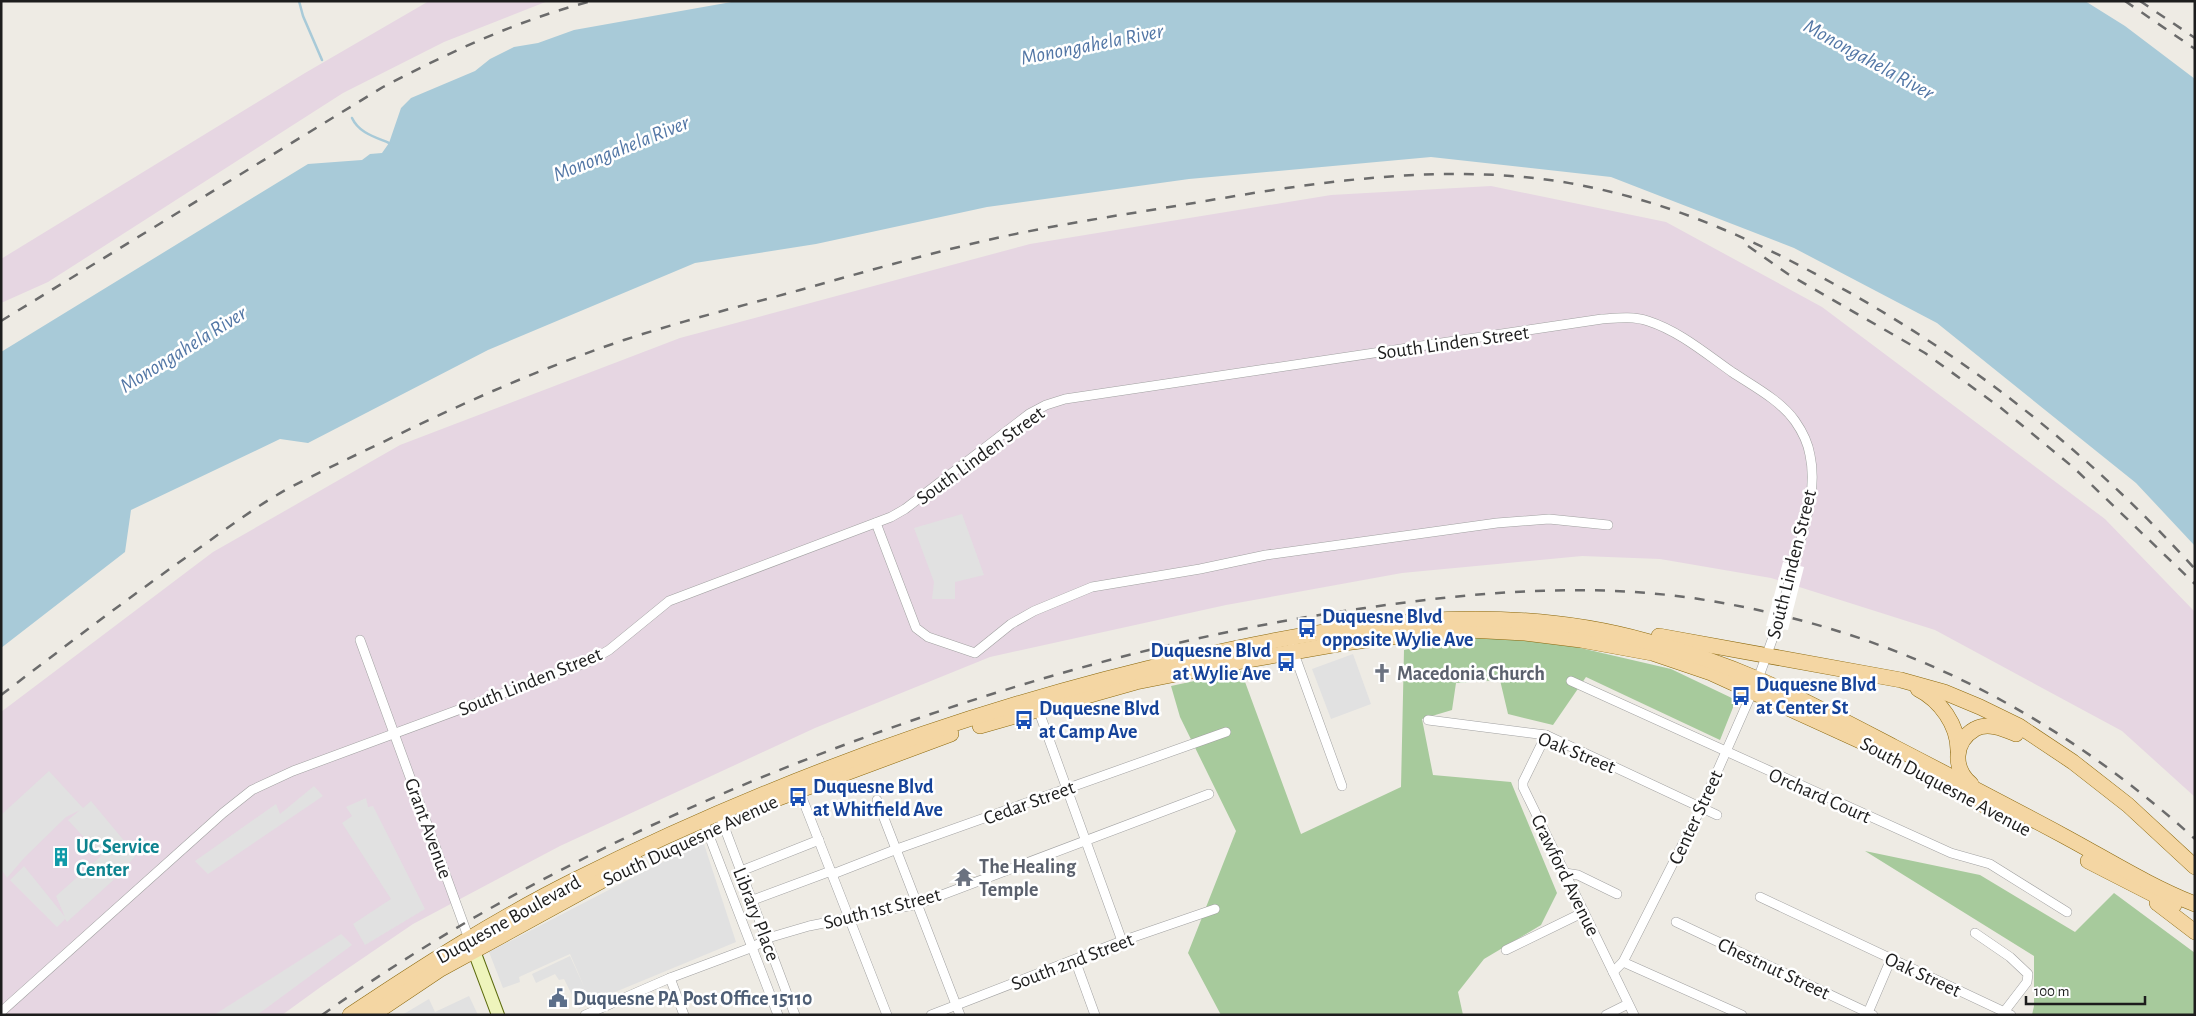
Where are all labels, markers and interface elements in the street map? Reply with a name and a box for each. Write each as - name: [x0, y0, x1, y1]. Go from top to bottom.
- water label: Monongahela River: [1800, 15, 1938, 104]
- water label: Monongahela River: [1019, 20, 1166, 69]
- water label: Monongahela River: [550, 111, 693, 185]
- water label: Monongahela River: [116, 302, 251, 397]
- street label: South Linden Street: [1376, 322, 1531, 364]
- street label: South Linden Street: [913, 402, 1049, 509]
- street label: South Linden Street: [1764, 487, 1820, 641]
- place label: Duquesne Blvd opposite Wylie Ave: [1322, 607, 1473, 650]
- bus stop icon: Duquesne Blvd opposite Wylie Ave: [1296, 617, 1318, 639]
- place label: Duquesne Blvd at Wylie Ave: [1150, 641, 1271, 684]
- street label: South Linden Street: [456, 644, 606, 720]
- bus stop icon: Duquesne Blvd at Wylie Ave: [1275, 651, 1297, 673]
- church icon: Macedonia Church: [1371, 662, 1393, 684]
- place label: Macedonia Church: [1397, 664, 1545, 684]
- place label: Duquesne Blvd at Center St: [1756, 675, 1877, 718]
- bus stop icon: Duquesne Blvd at Center St: [1730, 685, 1752, 707]
- place label: Duquesne Blvd at Camp Ave: [1039, 699, 1160, 742]
- bus stop icon: Duquesne Blvd at Camp Ave: [1013, 709, 1035, 731]
- street label: Oak Street: [1535, 728, 1619, 778]
- street label: South Duquesne Avenue: [1857, 733, 2034, 840]
- street label: Orchard Court: [1766, 765, 1874, 827]
- street label: Center Street: [1665, 767, 1727, 868]
- street label: Grant Avenue: [401, 775, 455, 881]
- place label: Duquesne Blvd at Whitfield Ave: [813, 777, 943, 820]
- street label: Cedar Street: [981, 777, 1078, 829]
- bus stop icon: Duquesne Blvd at Whitfield Ave: [787, 786, 809, 808]
- street label: South Duquesne Avenue: [600, 792, 781, 890]
- street label: Crawford Avenue: [1527, 812, 1603, 939]
- place label: UC Service Center: [76, 837, 160, 880]
- building icon: UC Service Center: [50, 846, 72, 868]
- place label: The Healing Temple: [979, 857, 1077, 900]
- street label: Library Place: [729, 865, 783, 964]
- temple icon: The Healing Temple: [953, 866, 975, 888]
- street label: Duquesne Boulevard: [433, 872, 584, 968]
- street label: South 1st Street: [822, 885, 944, 933]
- street label: South 2nd Street: [1008, 929, 1137, 994]
- street label: Chestnut Street: [1714, 934, 1833, 1004]
- street label: Oak Street: [1881, 949, 1964, 1001]
- scale bar: [2026, 974, 2145, 1006]
- text: 100 m: [2034, 984, 2069, 999]
- public building icon: Duquesne PA Post Office 15110: [547, 987, 569, 1009]
- place label: Duquesne PA Post Office 15110: [573, 989, 812, 1009]

